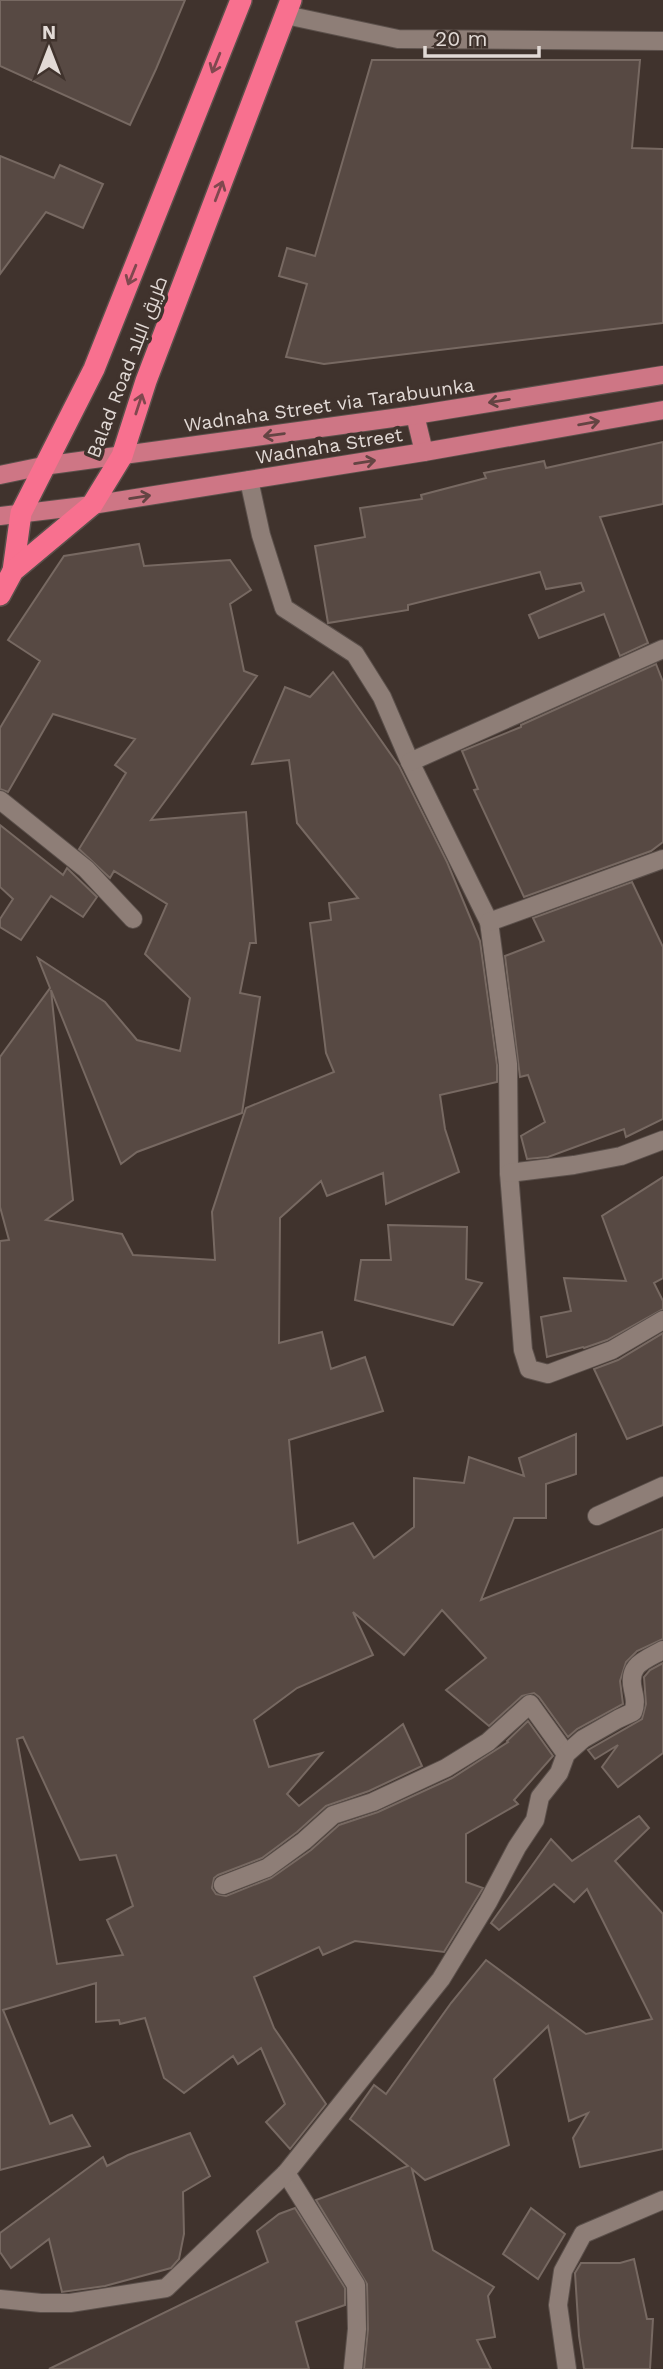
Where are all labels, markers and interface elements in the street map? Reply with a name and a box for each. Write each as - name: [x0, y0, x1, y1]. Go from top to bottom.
- north arrow: [14, 14, 84, 84]
- scale bar: [425, 14, 539, 58]
- text: N: [42, 21, 56, 44]
- text: 20 m: [435, 26, 487, 51]
- one-way arrow: [208, 52, 221, 74]
- one-way arrow: [213, 181, 226, 202]
- one-way arrow: [124, 263, 137, 285]
- street label: Balad Road طريق البلد: [82, 273, 173, 461]
- street label: Wadnaha Street via Tarabuunka: [182, 373, 476, 437]
- one-way arrow: [133, 393, 146, 415]
- one-way arrow: [488, 395, 511, 408]
- one-way arrow: [577, 416, 600, 429]
- street label: Wadnaha Street: [254, 423, 404, 469]
- one-way arrow: [263, 428, 286, 441]
- one-way arrow: [353, 455, 376, 468]
- one-way arrow: [129, 490, 151, 503]

